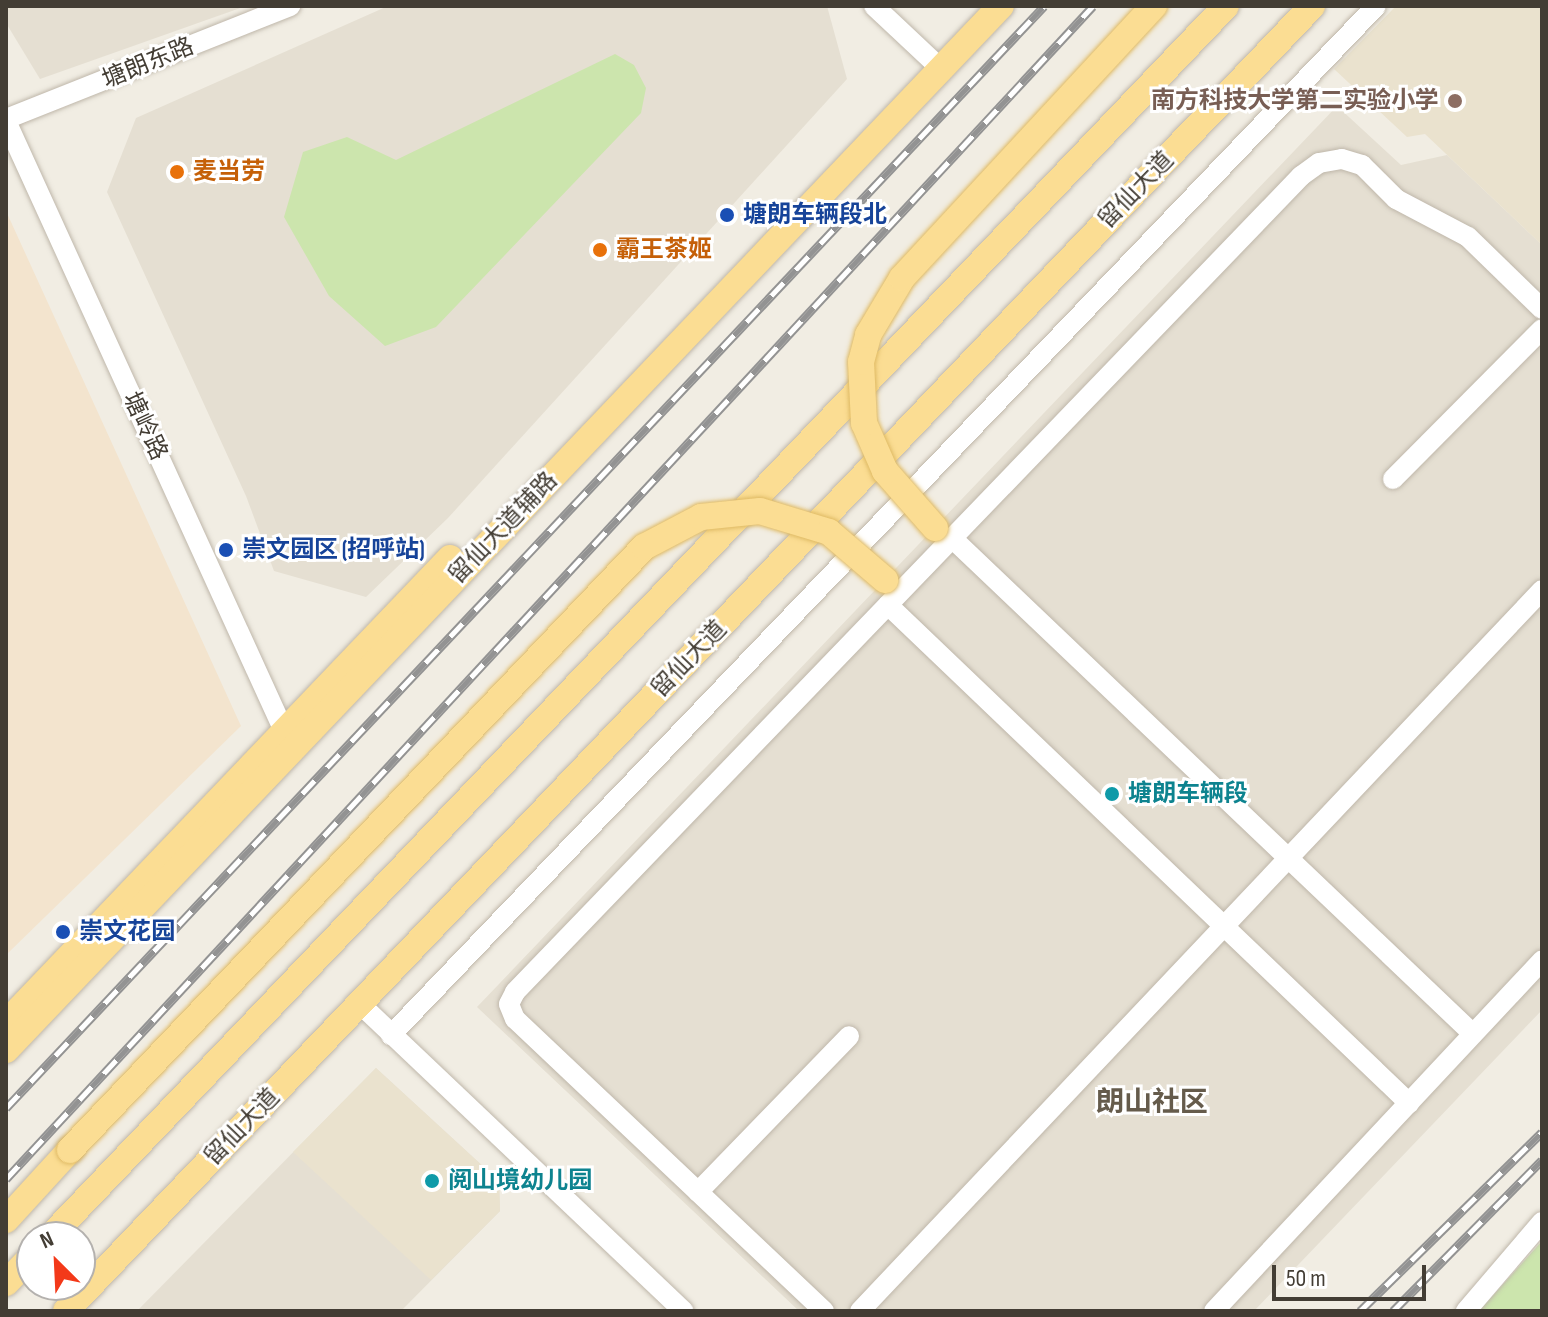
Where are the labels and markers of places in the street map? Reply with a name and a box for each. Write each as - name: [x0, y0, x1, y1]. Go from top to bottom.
- place label: 南方科技大学第二实验小学: [1151, 87, 1439, 115]
- marker: 南方科技大学第二实验小学: [1446, 92, 1464, 110]
- place label: 麦当劳: [193, 158, 265, 186]
- marker: 麦当劳: [168, 163, 186, 181]
- place label: 塘朗车辆段北: [743, 201, 887, 229]
- marker: 塘朗车辆段北: [718, 206, 736, 224]
- place label: 霸王茶姬: [616, 236, 712, 264]
- marker: 霸王茶姬: [591, 241, 609, 259]
- place label: 崇文园区 (招呼站): [242, 536, 425, 564]
- marker: 崇文园区 (招呼站): [217, 541, 235, 559]
- place label: 塘朗车辆段: [1128, 780, 1248, 808]
- marker: 塘朗车辆段: [1103, 785, 1121, 803]
- place label: 崇文花园: [79, 918, 175, 946]
- marker: 崇文花园: [54, 923, 72, 941]
- place label: 阅山境幼儿园: [448, 1167, 592, 1195]
- marker: 阅山境幼儿园: [423, 1172, 441, 1190]

